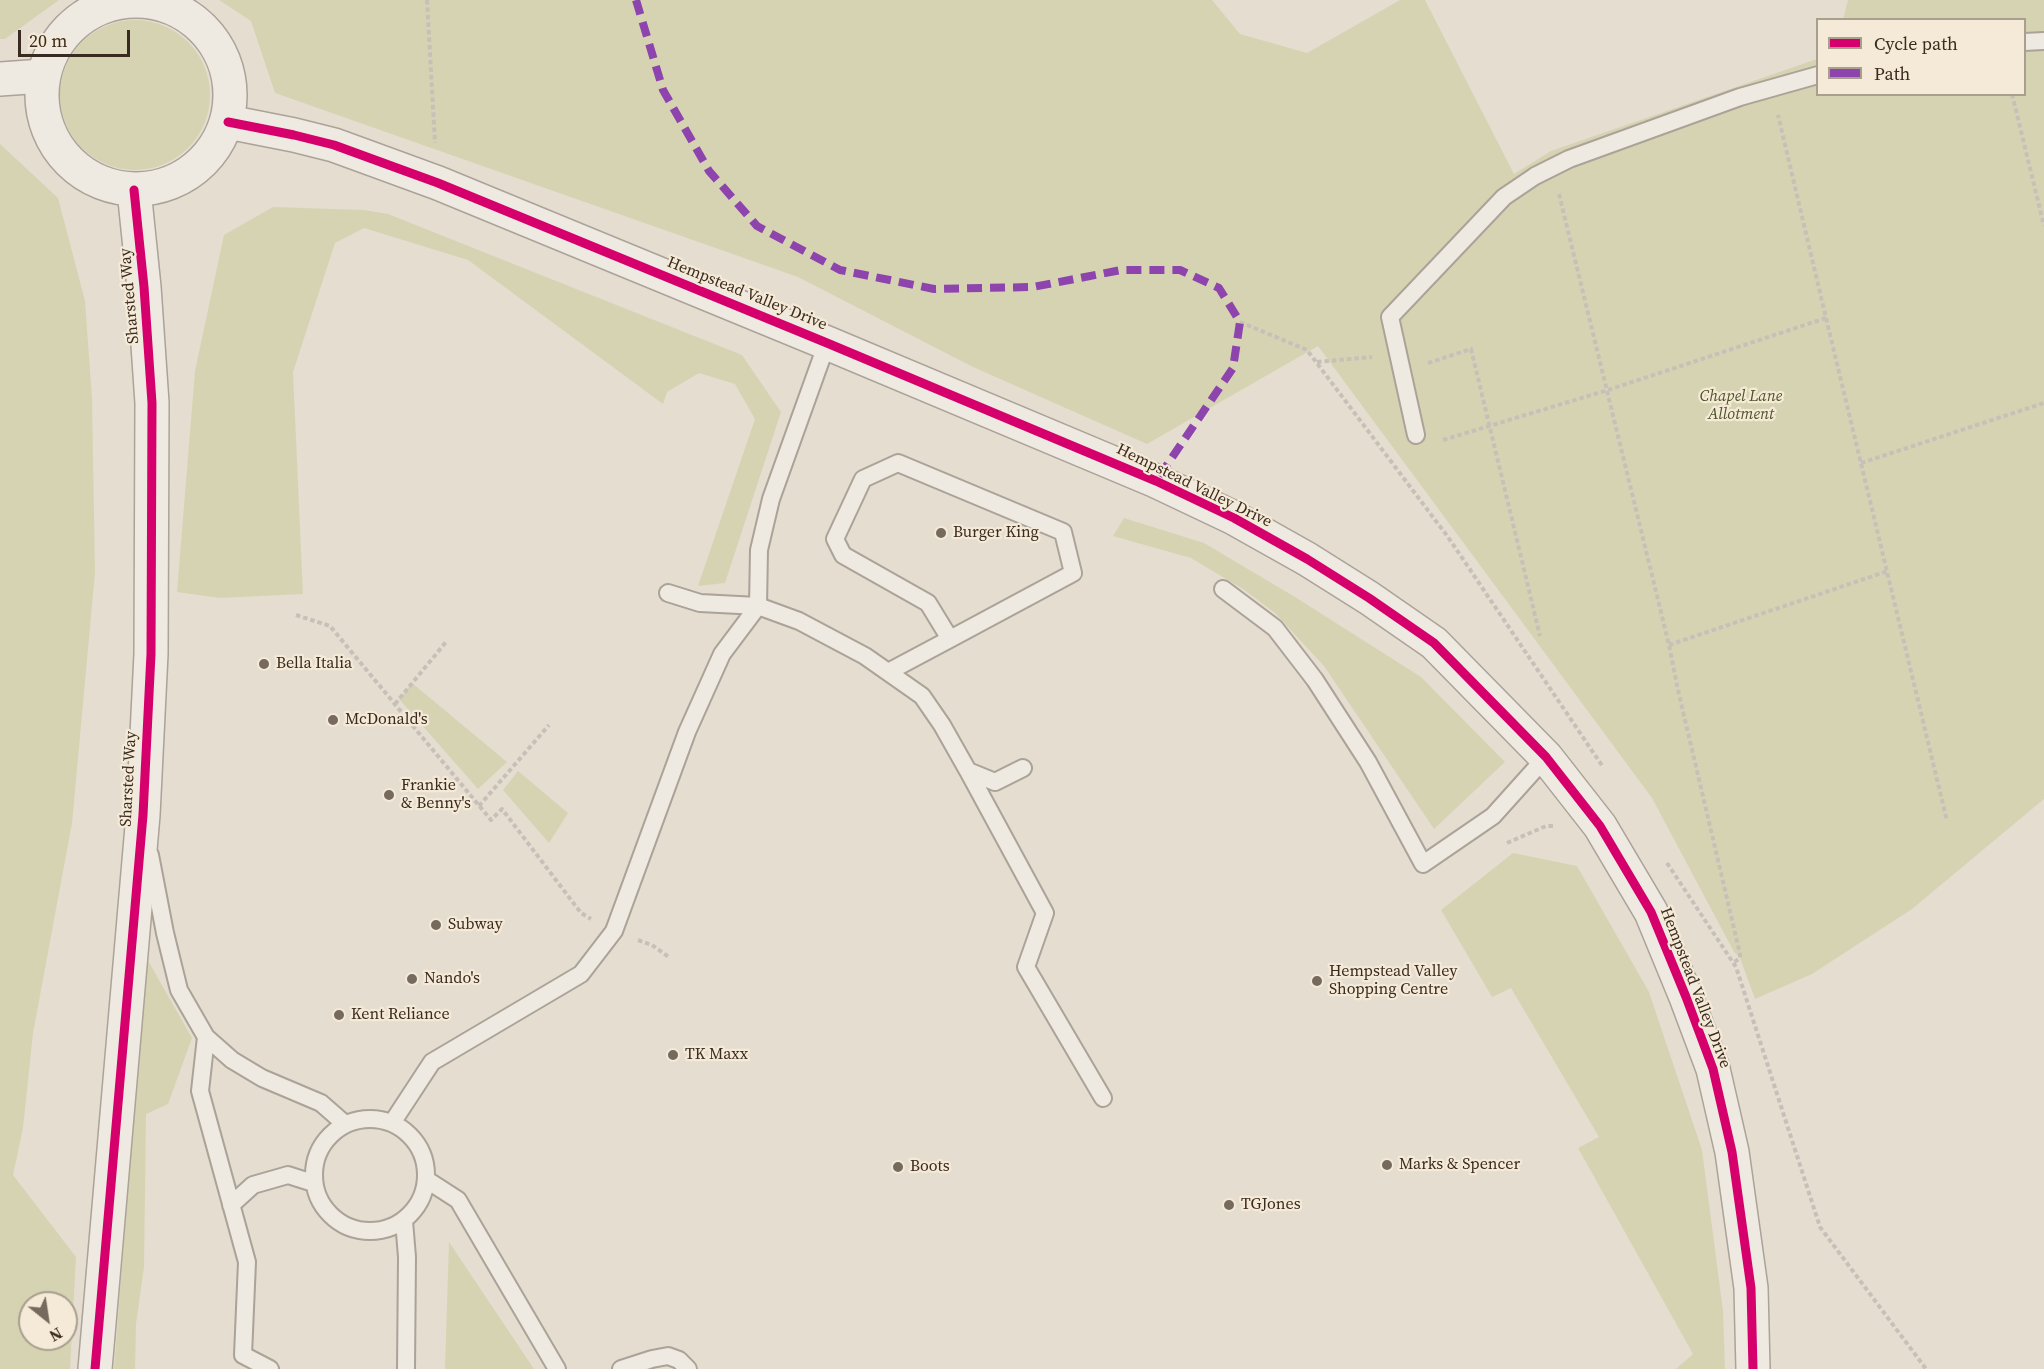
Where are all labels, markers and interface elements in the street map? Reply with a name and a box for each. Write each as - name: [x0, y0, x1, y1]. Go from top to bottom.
- scale bar: [21, 18, 134, 56]
- legend: [1816, 18, 2026, 96]
- text: 20 m: [29, 28, 67, 53]
- text: Cycle path: [1874, 31, 1958, 56]
- text: Path: [1874, 61, 1910, 86]
- street label: Sharsted Way: [116, 247, 144, 345]
- street label: Hempstead Valley Drive: [664, 253, 830, 335]
- park label: Chapel Lane Allotment: [1700, 387, 1782, 425]
- street label: Hempstead Valley Drive: [1113, 440, 1275, 532]
- place label: Burger King: [953, 523, 1039, 543]
- marker: Burger King: [934, 526, 948, 540]
- place label: Bella Italia: [276, 654, 352, 674]
- marker: Bella Italia: [257, 657, 271, 671]
- place label: McDonald's: [345, 710, 428, 730]
- marker: McDonald's: [326, 713, 340, 727]
- street label: Sharsted Way: [117, 731, 141, 827]
- place label: Frankie & Benny's: [401, 776, 471, 814]
- marker: Frankie & Benny's: [382, 788, 396, 802]
- street label: Hempstead Valley Drive: [1655, 905, 1735, 1071]
- place label: Subway: [448, 915, 503, 935]
- marker: Subway: [429, 918, 443, 932]
- place label: Hempstead Valley Shopping Centre: [1329, 962, 1457, 1000]
- place label: Nando's: [424, 969, 480, 989]
- marker: Nando's: [405, 972, 419, 986]
- marker: Hempstead Valley Shopping Centre: [1310, 974, 1324, 988]
- place label: Kent Reliance: [351, 1005, 450, 1025]
- marker: Kent Reliance: [332, 1008, 346, 1022]
- place label: TK Maxx: [685, 1045, 748, 1065]
- marker: TK Maxx: [666, 1048, 680, 1062]
- place label: Marks & Spencer: [1399, 1155, 1520, 1175]
- place label: Boots: [910, 1157, 950, 1177]
- marker: Marks & Spencer: [1380, 1158, 1394, 1172]
- marker: Boots: [891, 1160, 905, 1174]
- place label: TGJones: [1241, 1195, 1301, 1215]
- marker: TGJones: [1222, 1198, 1236, 1212]
- north arrow: [18, 1291, 78, 1351]
- text: N: [45, 1322, 67, 1347]

